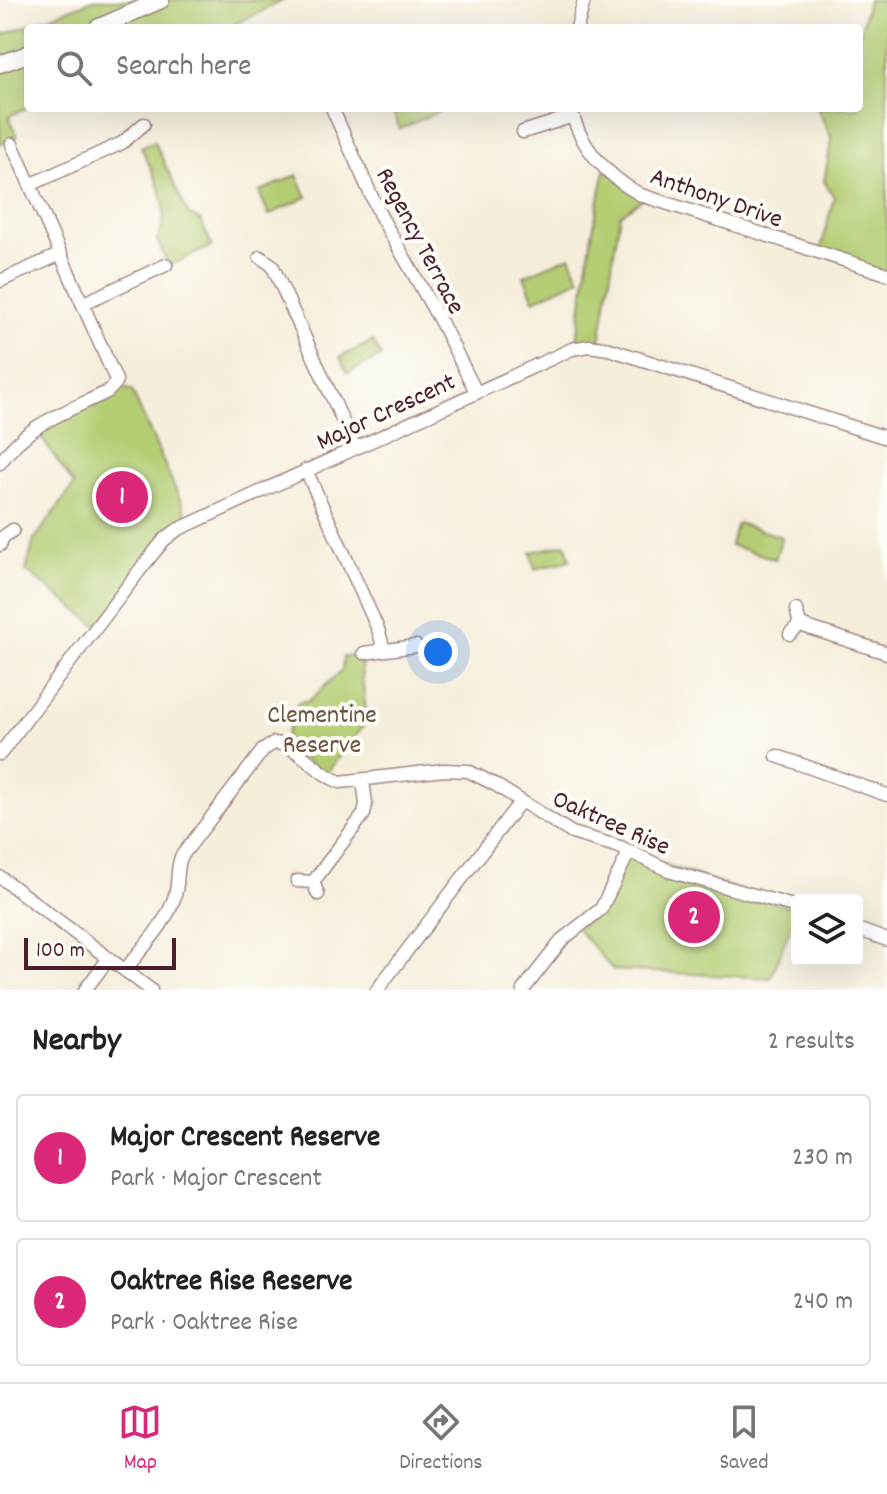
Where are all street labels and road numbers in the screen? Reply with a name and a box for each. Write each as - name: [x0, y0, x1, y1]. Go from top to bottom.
- street label: Anthony Drive: [645, 159, 787, 239]
- street label: Regency Terrace: [365, 162, 473, 321]
- street label: Major Crescent: [311, 365, 463, 462]
- street label: Oaktree Rise: [546, 782, 676, 867]

